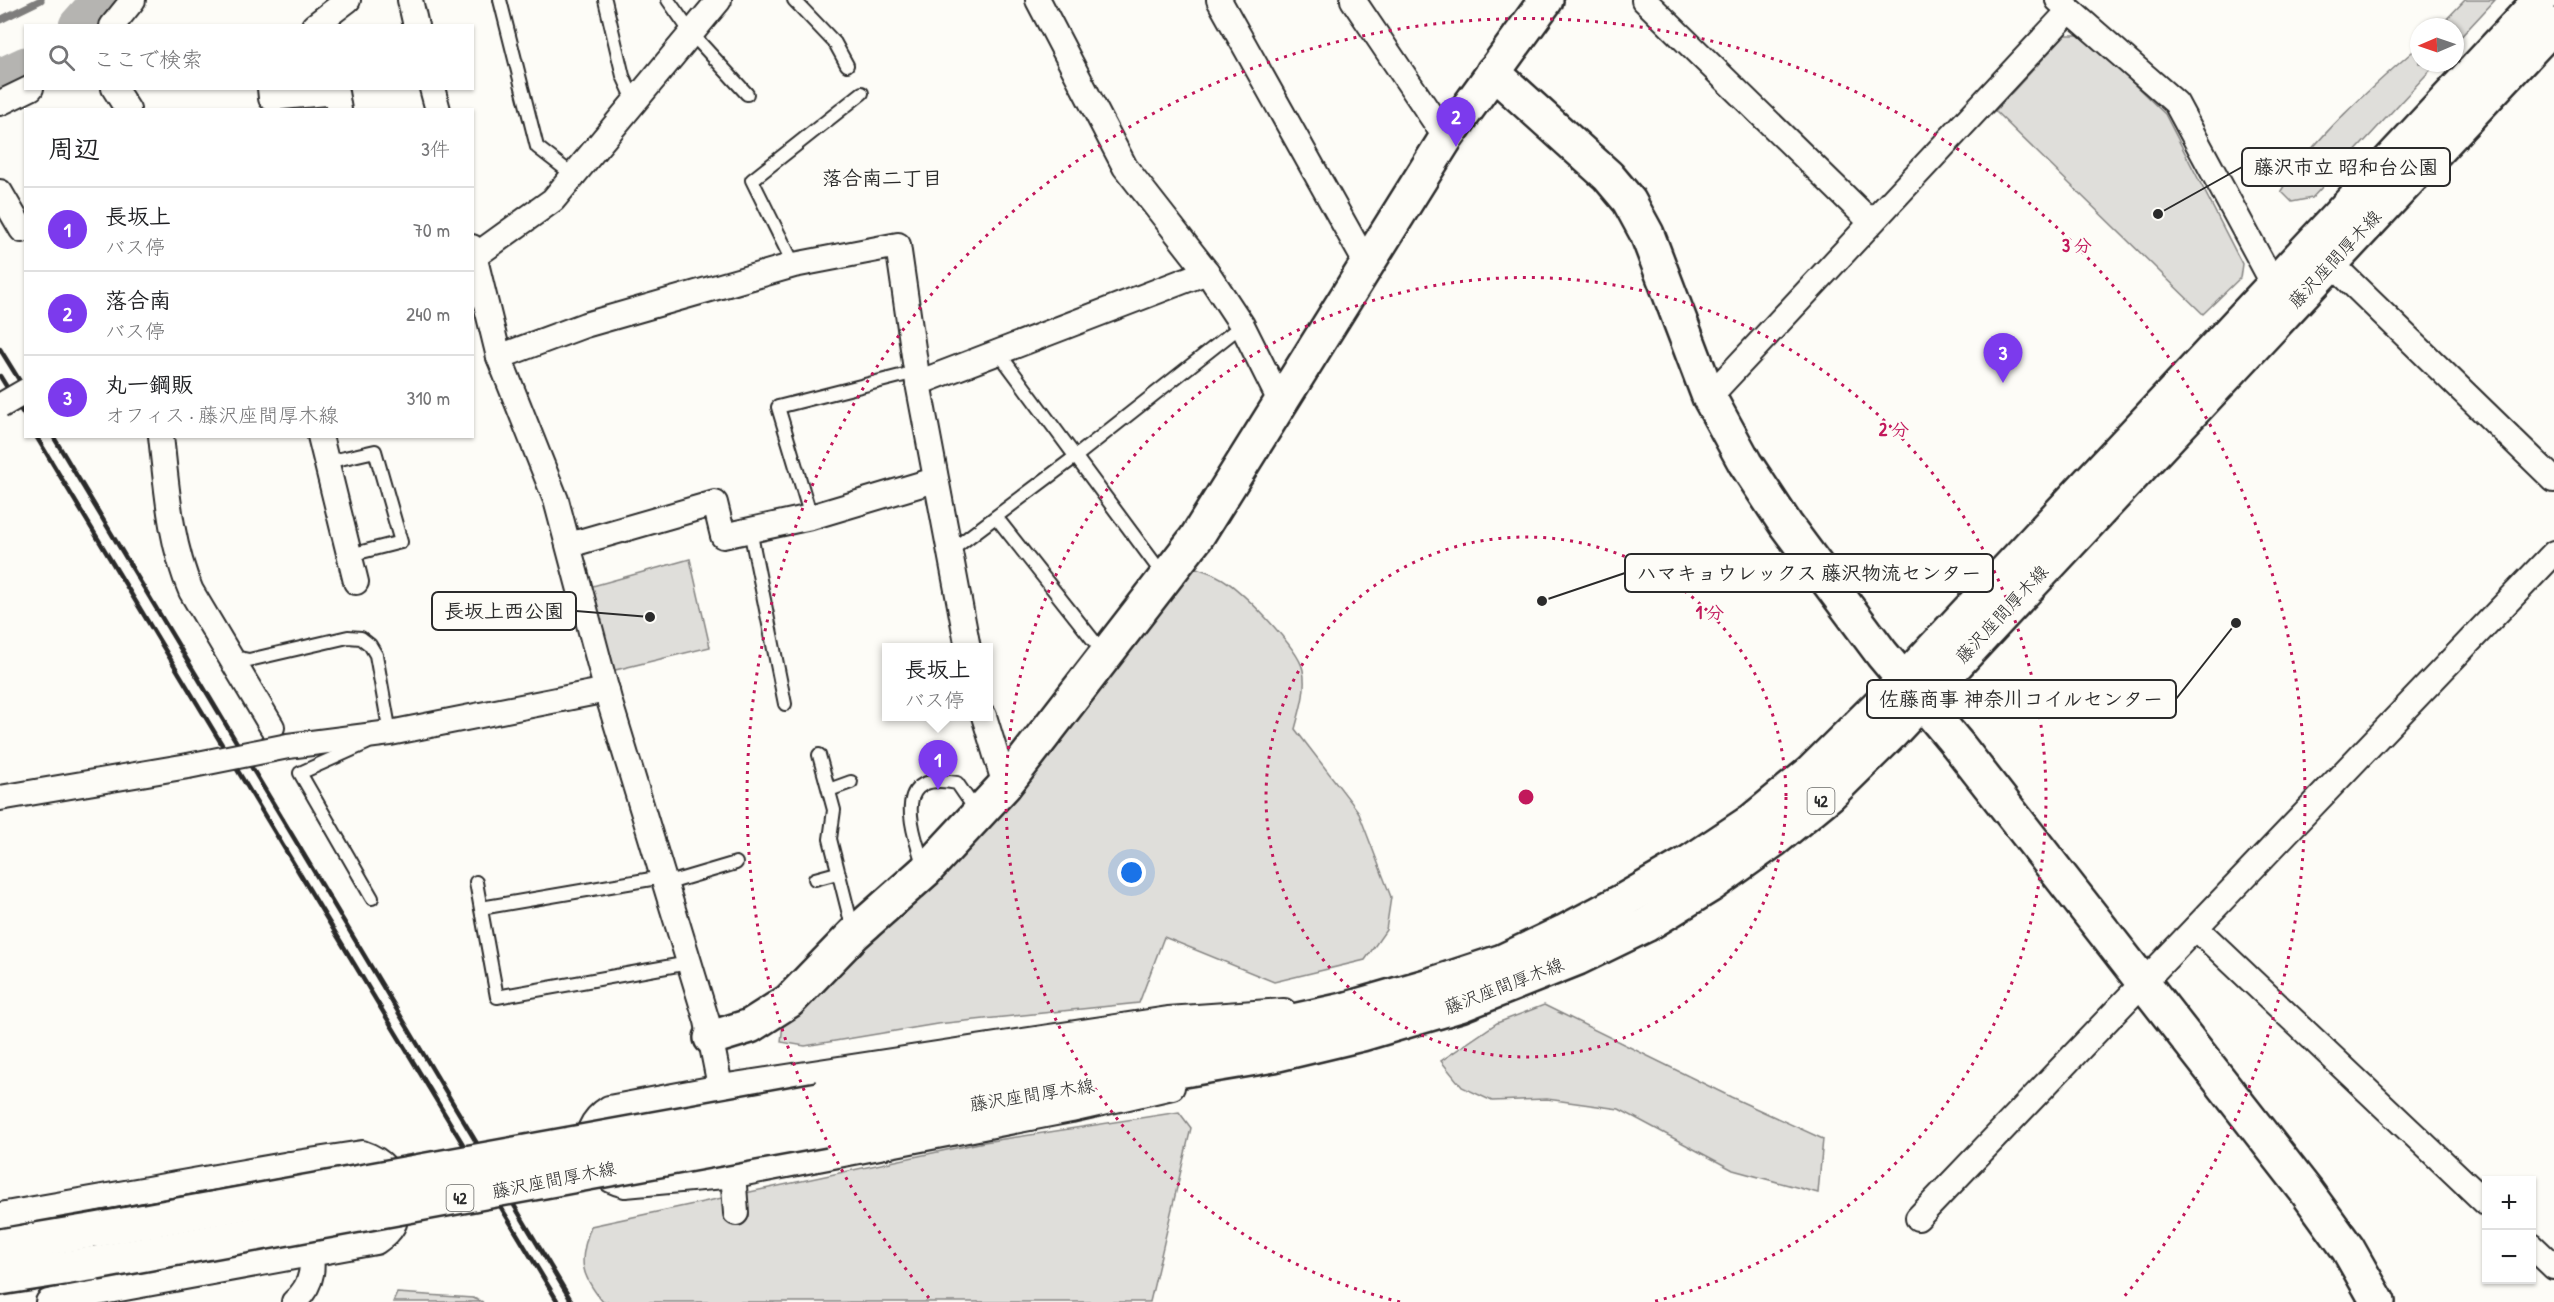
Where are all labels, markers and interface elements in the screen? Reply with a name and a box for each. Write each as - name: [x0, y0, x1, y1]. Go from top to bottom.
- north arrow: [2410, 18, 2464, 72]
- search box: [24, 24, 474, 90]
- icon: search: [45, 41, 78, 74]
- text: ここで検索: [93, 44, 203, 74]
- pin: 2: [1436, 98, 1476, 147]
- text: 周辺: [48, 131, 100, 166]
- text: 3件: [421, 135, 450, 162]
- callout: 藤沢市立 昭和台公園: [2242, 148, 2450, 186]
- text: 藤沢市立 昭和台公園: [2254, 153, 2438, 180]
- district label: 落合南二丁目: [822, 164, 942, 191]
- text: 長坂上: [105, 201, 171, 231]
- street label: 藤沢座間厚木線: [2283, 204, 2387, 313]
- text: 1: [64, 216, 71, 243]
- text: 70 m: [413, 216, 450, 243]
- text: バス停: [105, 233, 165, 260]
- text: 3 分: [2062, 233, 2092, 258]
- text: 落合南: [105, 285, 171, 315]
- text: 2: [63, 300, 72, 327]
- text: 240 m: [406, 300, 450, 327]
- text: バス停: [105, 317, 165, 344]
- pin: 3: [1984, 334, 2022, 383]
- text: 丸一鋼販: [105, 369, 193, 399]
- text: 3: [63, 384, 72, 411]
- text: 310 m: [407, 384, 450, 411]
- text: オフィス · 藤沢座間厚木線: [105, 401, 338, 428]
- text: 2 分: [1879, 417, 1909, 442]
- callout: ハマキョウレックス 藤沢物流センター: [1625, 554, 1993, 592]
- text: ハマキョウレックス 藤沢物流センター: [1637, 559, 1981, 586]
- street label: 藤沢座間厚木線: [1950, 559, 2054, 668]
- callout: 長坂上西公園: [432, 592, 576, 630]
- text: 長坂上西公園: [444, 597, 564, 624]
- text: 1 分: [1696, 600, 1724, 625]
- popup: [882, 643, 993, 721]
- text: 長坂上: [904, 654, 971, 684]
- callout: 佐藤商事 神奈川コイルセンター: [1867, 680, 2176, 718]
- text: 佐藤商事 神奈川コイルセンター: [1879, 685, 2163, 712]
- text: バス停: [904, 686, 964, 713]
- pin: 1: [918, 740, 958, 790]
- centre of rings: [1516, 787, 1536, 807]
- road number: 42: [1808, 788, 1834, 814]
- your location: [1117, 858, 1146, 887]
- street label: 藤沢座間厚木線: [1441, 951, 1567, 1020]
- street label: 藤沢座間厚木線: [968, 1072, 1096, 1117]
- street label: 藤沢座間厚木線: [490, 1155, 618, 1204]
- map controls: [2482, 1176, 2536, 1284]
- button: +: [2482, 1176, 2536, 1230]
- road number: 42: [446, 1185, 474, 1211]
- button: −: [2482, 1230, 2536, 1284]

